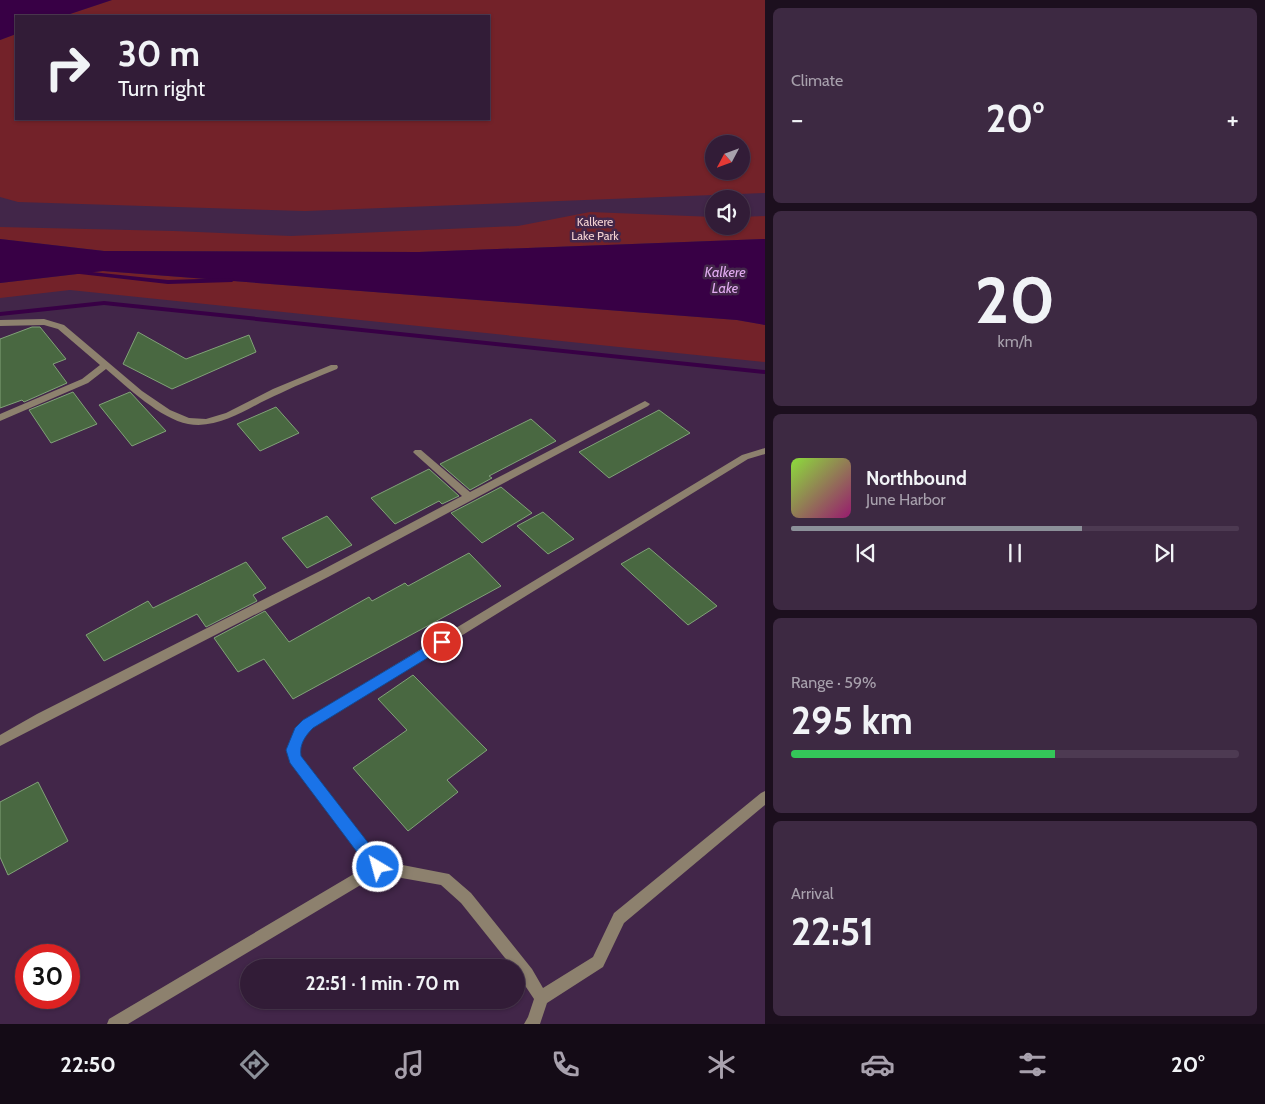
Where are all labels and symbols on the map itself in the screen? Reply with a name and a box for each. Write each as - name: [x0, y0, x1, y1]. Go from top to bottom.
- north arrow: [705, 135, 750, 180]
- park label: Kalkere Lake Park: [571, 214, 619, 243]
- water label: Kalkere Lake: [704, 263, 746, 297]
- pin: [421, 621, 463, 663]
- position arrow: [351, 840, 403, 892]
- speed limit sign: 30: [15, 944, 80, 1009]

